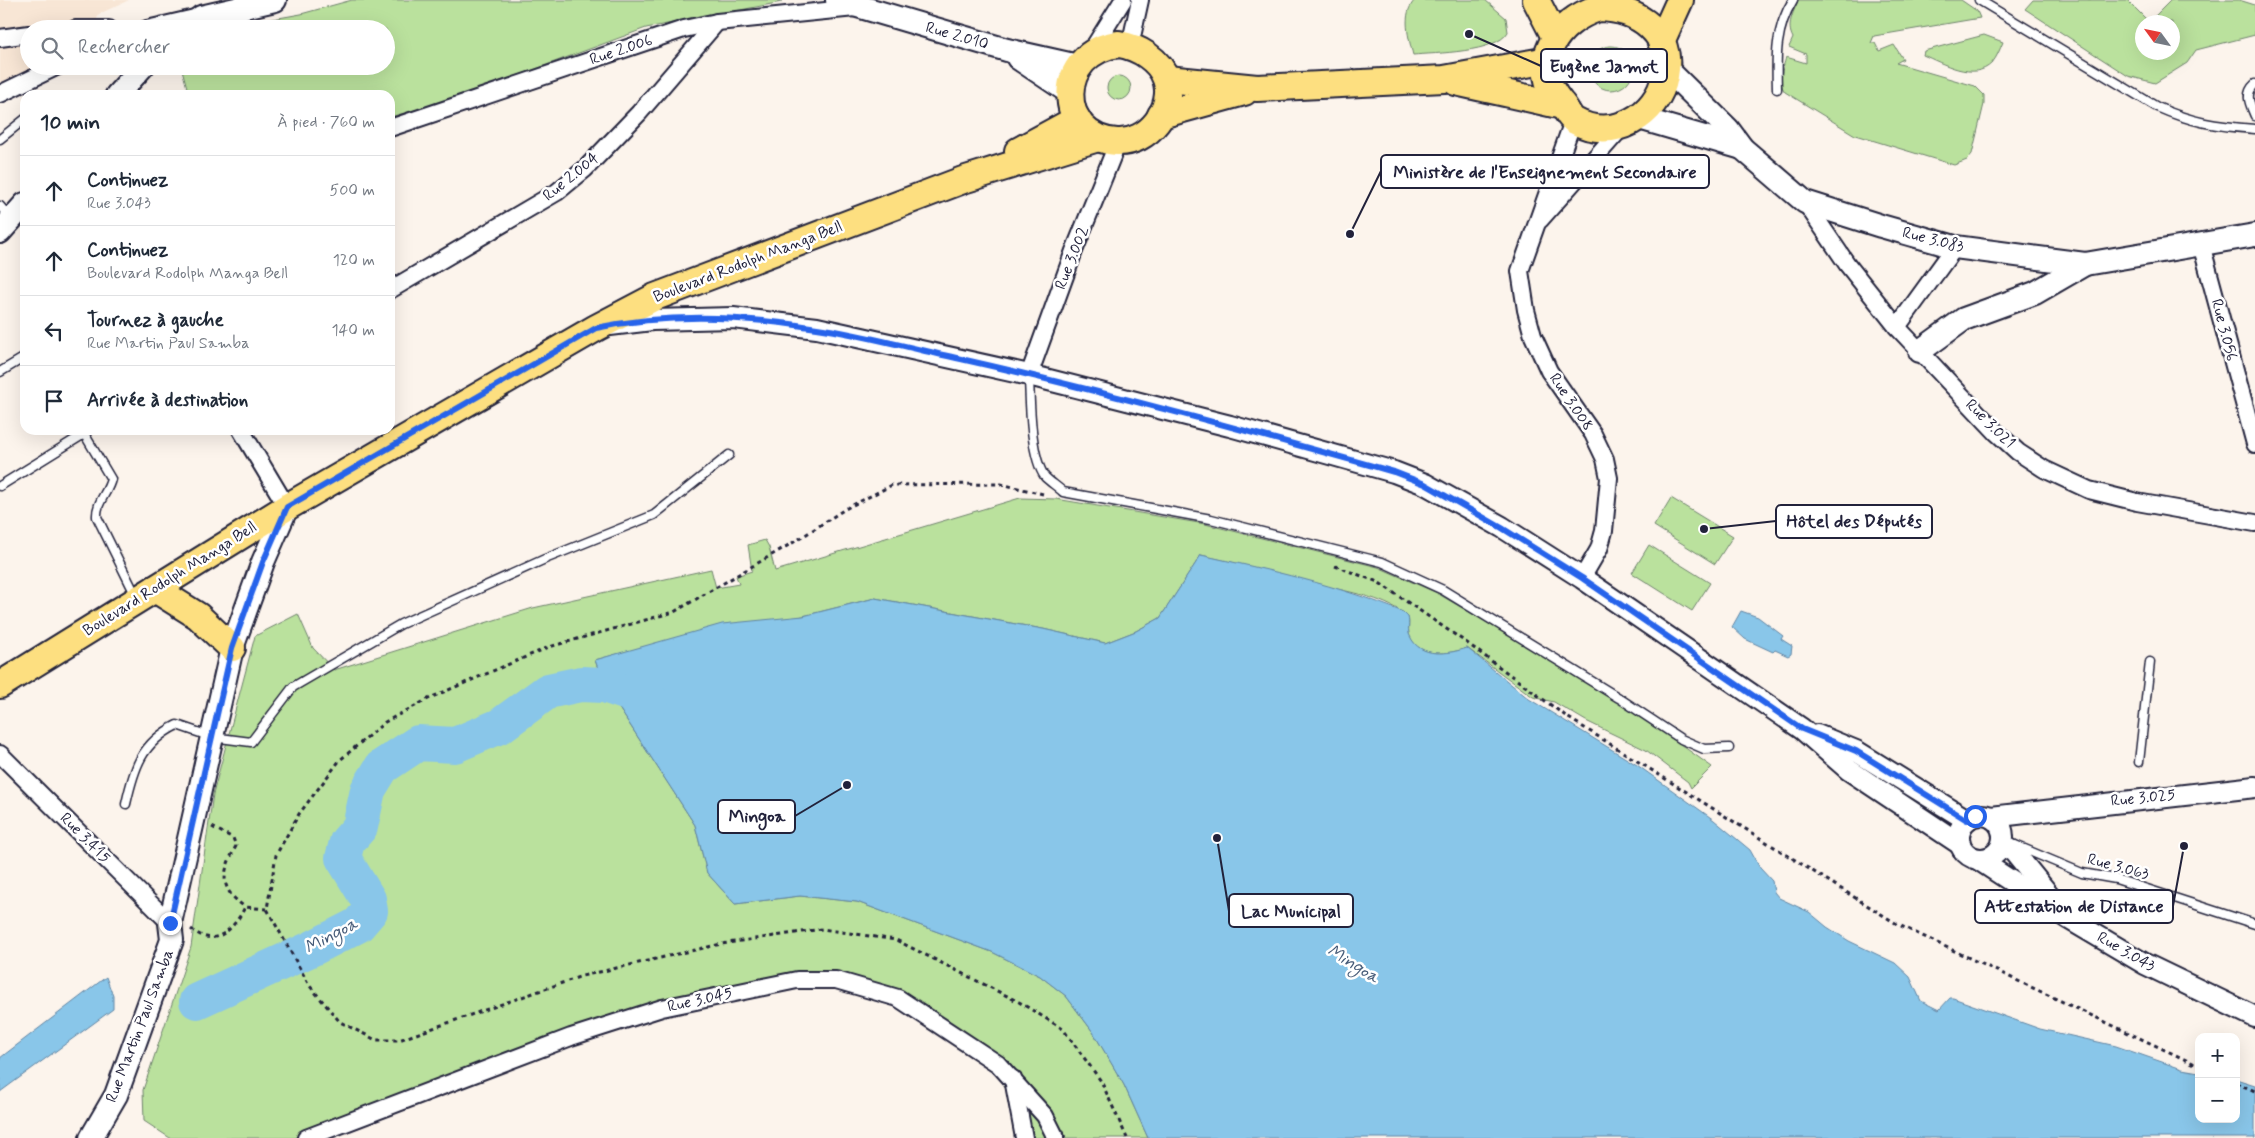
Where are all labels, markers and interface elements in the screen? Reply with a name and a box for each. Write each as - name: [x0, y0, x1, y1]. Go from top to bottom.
- north arrow: [2135, 15, 2180, 60]
- street label: Rue 2.010: [923, 17, 991, 55]
- search box: [20, 20, 395, 75]
- street label: Rue 2.006: [587, 30, 655, 70]
- icon: search: [38, 34, 66, 62]
- text: Rechercher: [78, 35, 170, 60]
- callout: Eugène Jamot: [1541, 49, 1667, 82]
- text: Eugène Jamot: [1550, 55, 1659, 79]
- text: 10 min: [40, 109, 100, 137]
- text: À pied · 760 m: [277, 112, 375, 133]
- street label: Rue 2.004: [538, 148, 604, 206]
- callout: Ministère de l'Enseignement Secondaire: [1381, 155, 1709, 188]
- text: Ministère de l'Enseignement Secondaire: [1393, 161, 1697, 185]
- text: Continuez: [87, 168, 168, 193]
- icon: ahead: [40, 177, 68, 205]
- text: 500 m: [330, 180, 375, 201]
- text: Rue 3.043: [87, 193, 151, 214]
- street label: Boulevard Rodolph Manga Bell: [650, 216, 846, 308]
- street label: Rue 3.083: [1900, 222, 1966, 258]
- street label: Rue 3.002: [1050, 223, 1094, 293]
- text: Continuez: [87, 238, 168, 263]
- icon: ahead: [40, 247, 68, 275]
- text: 120 m: [333, 250, 375, 271]
- text: Boulevard Rodolph Manga Bell: [87, 263, 288, 284]
- street label: Rue 3.056: [2206, 297, 2242, 363]
- text: Tournez à gauche: [87, 308, 224, 333]
- icon: left: [40, 317, 68, 345]
- text: 140 m: [331, 320, 375, 341]
- text: Rue Martin Paul Samba: [87, 333, 249, 354]
- street label: Rue 3.008: [1544, 369, 1598, 435]
- icon: arrive: [40, 387, 68, 415]
- text: Arrivée à destination: [87, 388, 248, 413]
- street label: Rue 3.021: [1961, 395, 2019, 453]
- callout: Hôtel des Députés: [1776, 505, 1932, 538]
- text: Hôtel des Députés: [1786, 510, 1922, 534]
- street label: Boulevard Rodolph Manga Bell: [79, 517, 261, 641]
- street label: Rue 3.025: [2110, 784, 2176, 812]
- callout: Mingoa: [718, 800, 795, 833]
- text: Mingoa: [729, 805, 787, 831]
- route start: [1964, 805, 1987, 828]
- street label: Rue 3.415: [55, 808, 115, 868]
- street label: Rue 3.063: [2085, 849, 2152, 885]
- callout: Attestation de Distance: [1975, 890, 2173, 923]
- callout: Lac Municipal: [1229, 894, 1353, 927]
- text: Attestation de Distance: [1984, 895, 2164, 919]
- text: Lac Municipal: [1241, 900, 1341, 924]
- water label: Mingoa: [300, 911, 364, 962]
- route end: [159, 912, 182, 935]
- street label: Rue 3.043: [2093, 927, 2159, 977]
- water label: Mingoa: [1321, 939, 1384, 992]
- street label: Rue Martin Paul Samba: [101, 946, 179, 1106]
- street label: Rue 3.045: [665, 982, 735, 1018]
- map controls: [2195, 1033, 2240, 1123]
- button: +: [2195, 1033, 2240, 1078]
- button: −: [2195, 1078, 2240, 1123]

